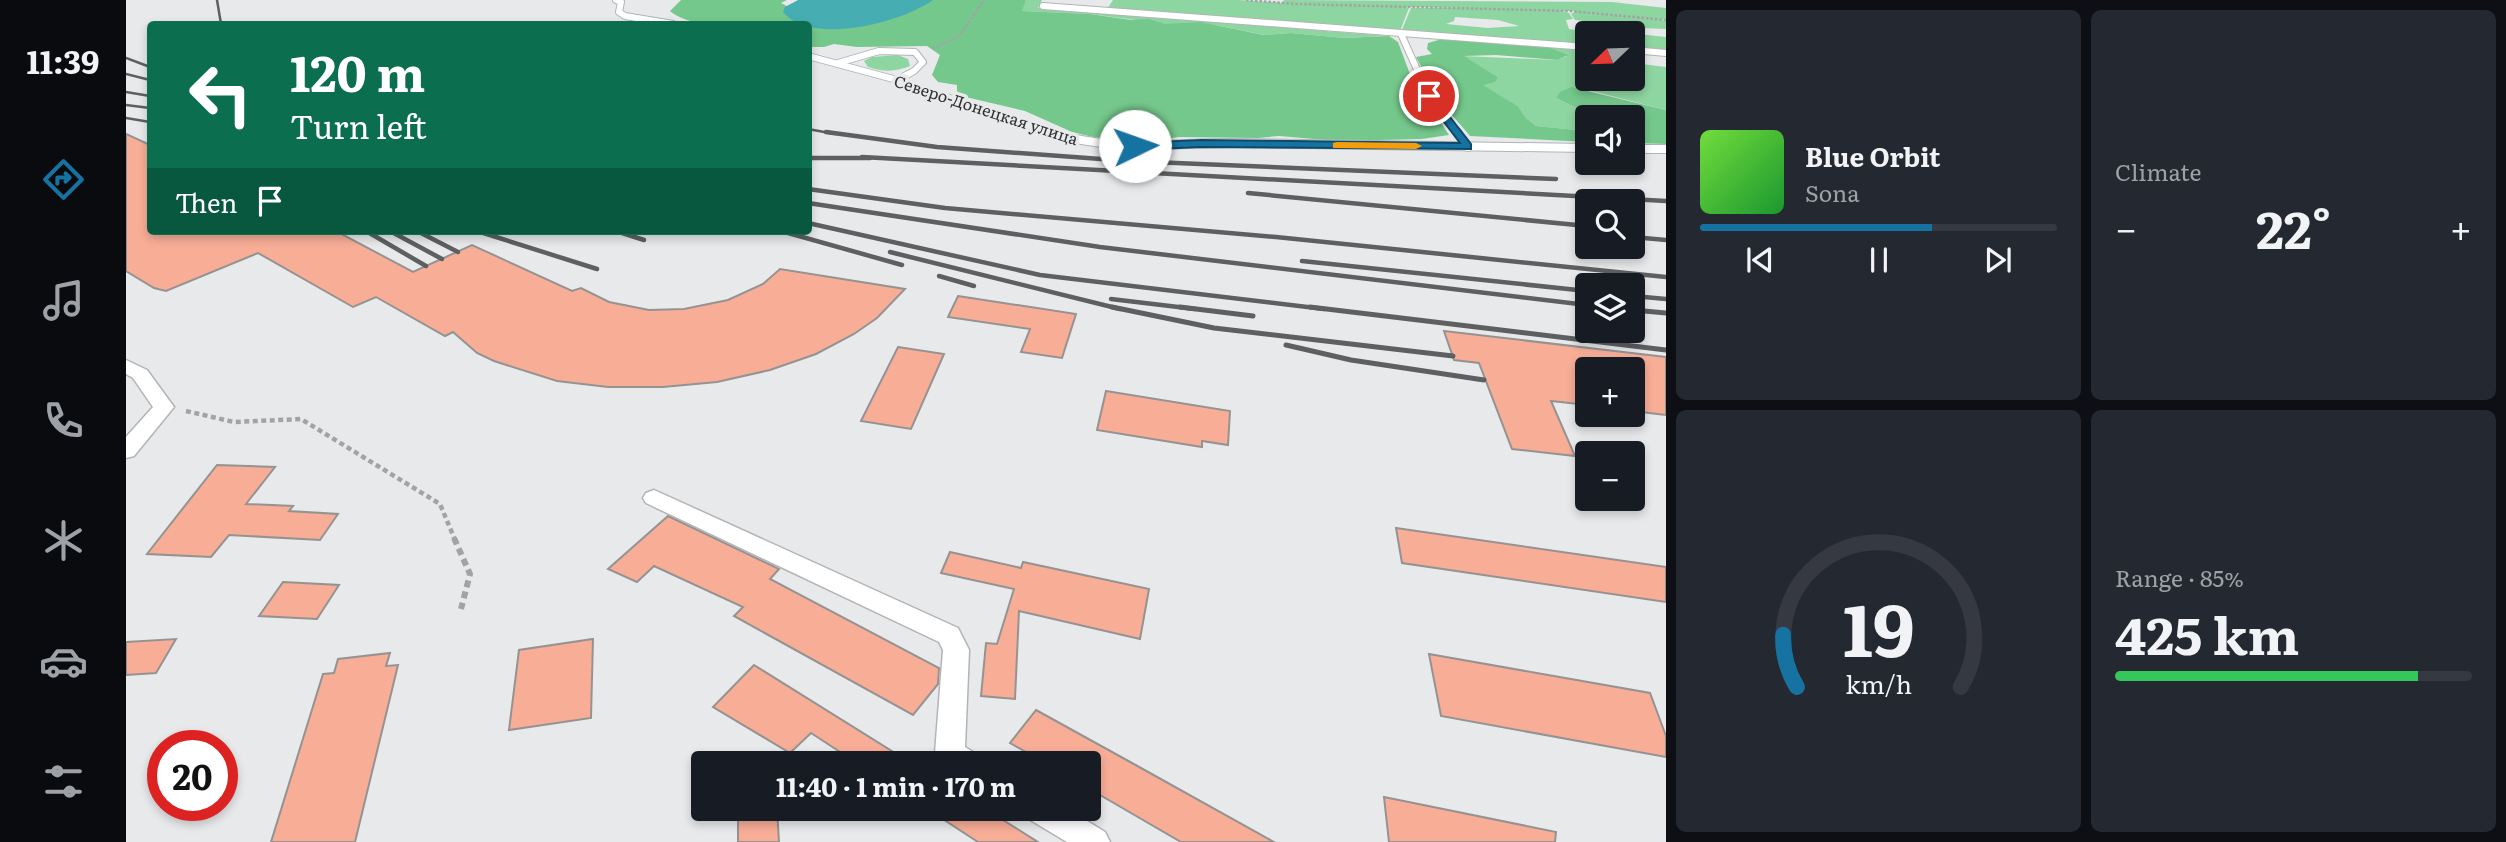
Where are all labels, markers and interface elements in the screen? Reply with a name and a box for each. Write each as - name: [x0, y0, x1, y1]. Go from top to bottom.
- north arrow: [1575, 21, 1645, 91]
- map controls: [1575, 21, 1645, 511]
- text: 120 m: [290, 34, 425, 107]
- text: 11:39: [27, 36, 100, 84]
- icon: left: [175, 49, 266, 140]
- pin: [1399, 66, 1459, 126]
- street label: Северо-Донецкая улица: [891, 68, 1082, 150]
- icon: arrive: [1410, 77, 1448, 115]
- text: Turn left: [290, 101, 427, 149]
- button: sound: [1575, 105, 1645, 175]
- position arrow: [1098, 109, 1172, 183]
- text: Blue Orbit: [1805, 136, 1940, 175]
- text: Climate: [2115, 154, 2201, 188]
- icon: directions: [39, 155, 88, 204]
- text: Sona: [1805, 175, 1860, 209]
- text: Then: [175, 182, 237, 221]
- icon: arrive: [251, 182, 289, 220]
- text: 22°: [2256, 188, 2331, 265]
- button: search: [1575, 189, 1645, 259]
- text: −: [2115, 198, 2137, 255]
- text: +: [2450, 198, 2472, 255]
- icon: previous: [1741, 241, 1779, 279]
- icon: pause: [1860, 241, 1898, 279]
- icon: next: [1979, 241, 2017, 279]
- button: layers: [1575, 273, 1645, 343]
- icon: music: [39, 276, 88, 325]
- button: +: [1575, 357, 1645, 427]
- icon: phone: [39, 396, 88, 445]
- button: −: [1575, 441, 1645, 511]
- icon: climate: [39, 516, 88, 565]
- text: Range · 85%: [2115, 560, 2244, 594]
- text: 19: [1842, 571, 1915, 679]
- text: 425 km: [2115, 594, 2299, 671]
- icon: car: [39, 637, 88, 686]
- text: km/h: [1845, 665, 1912, 702]
- speed limit sign: 20: [147, 730, 238, 821]
- icon: filters: [39, 757, 88, 806]
- text: 11:40 · 1 min · 170 m: [776, 766, 1016, 805]

